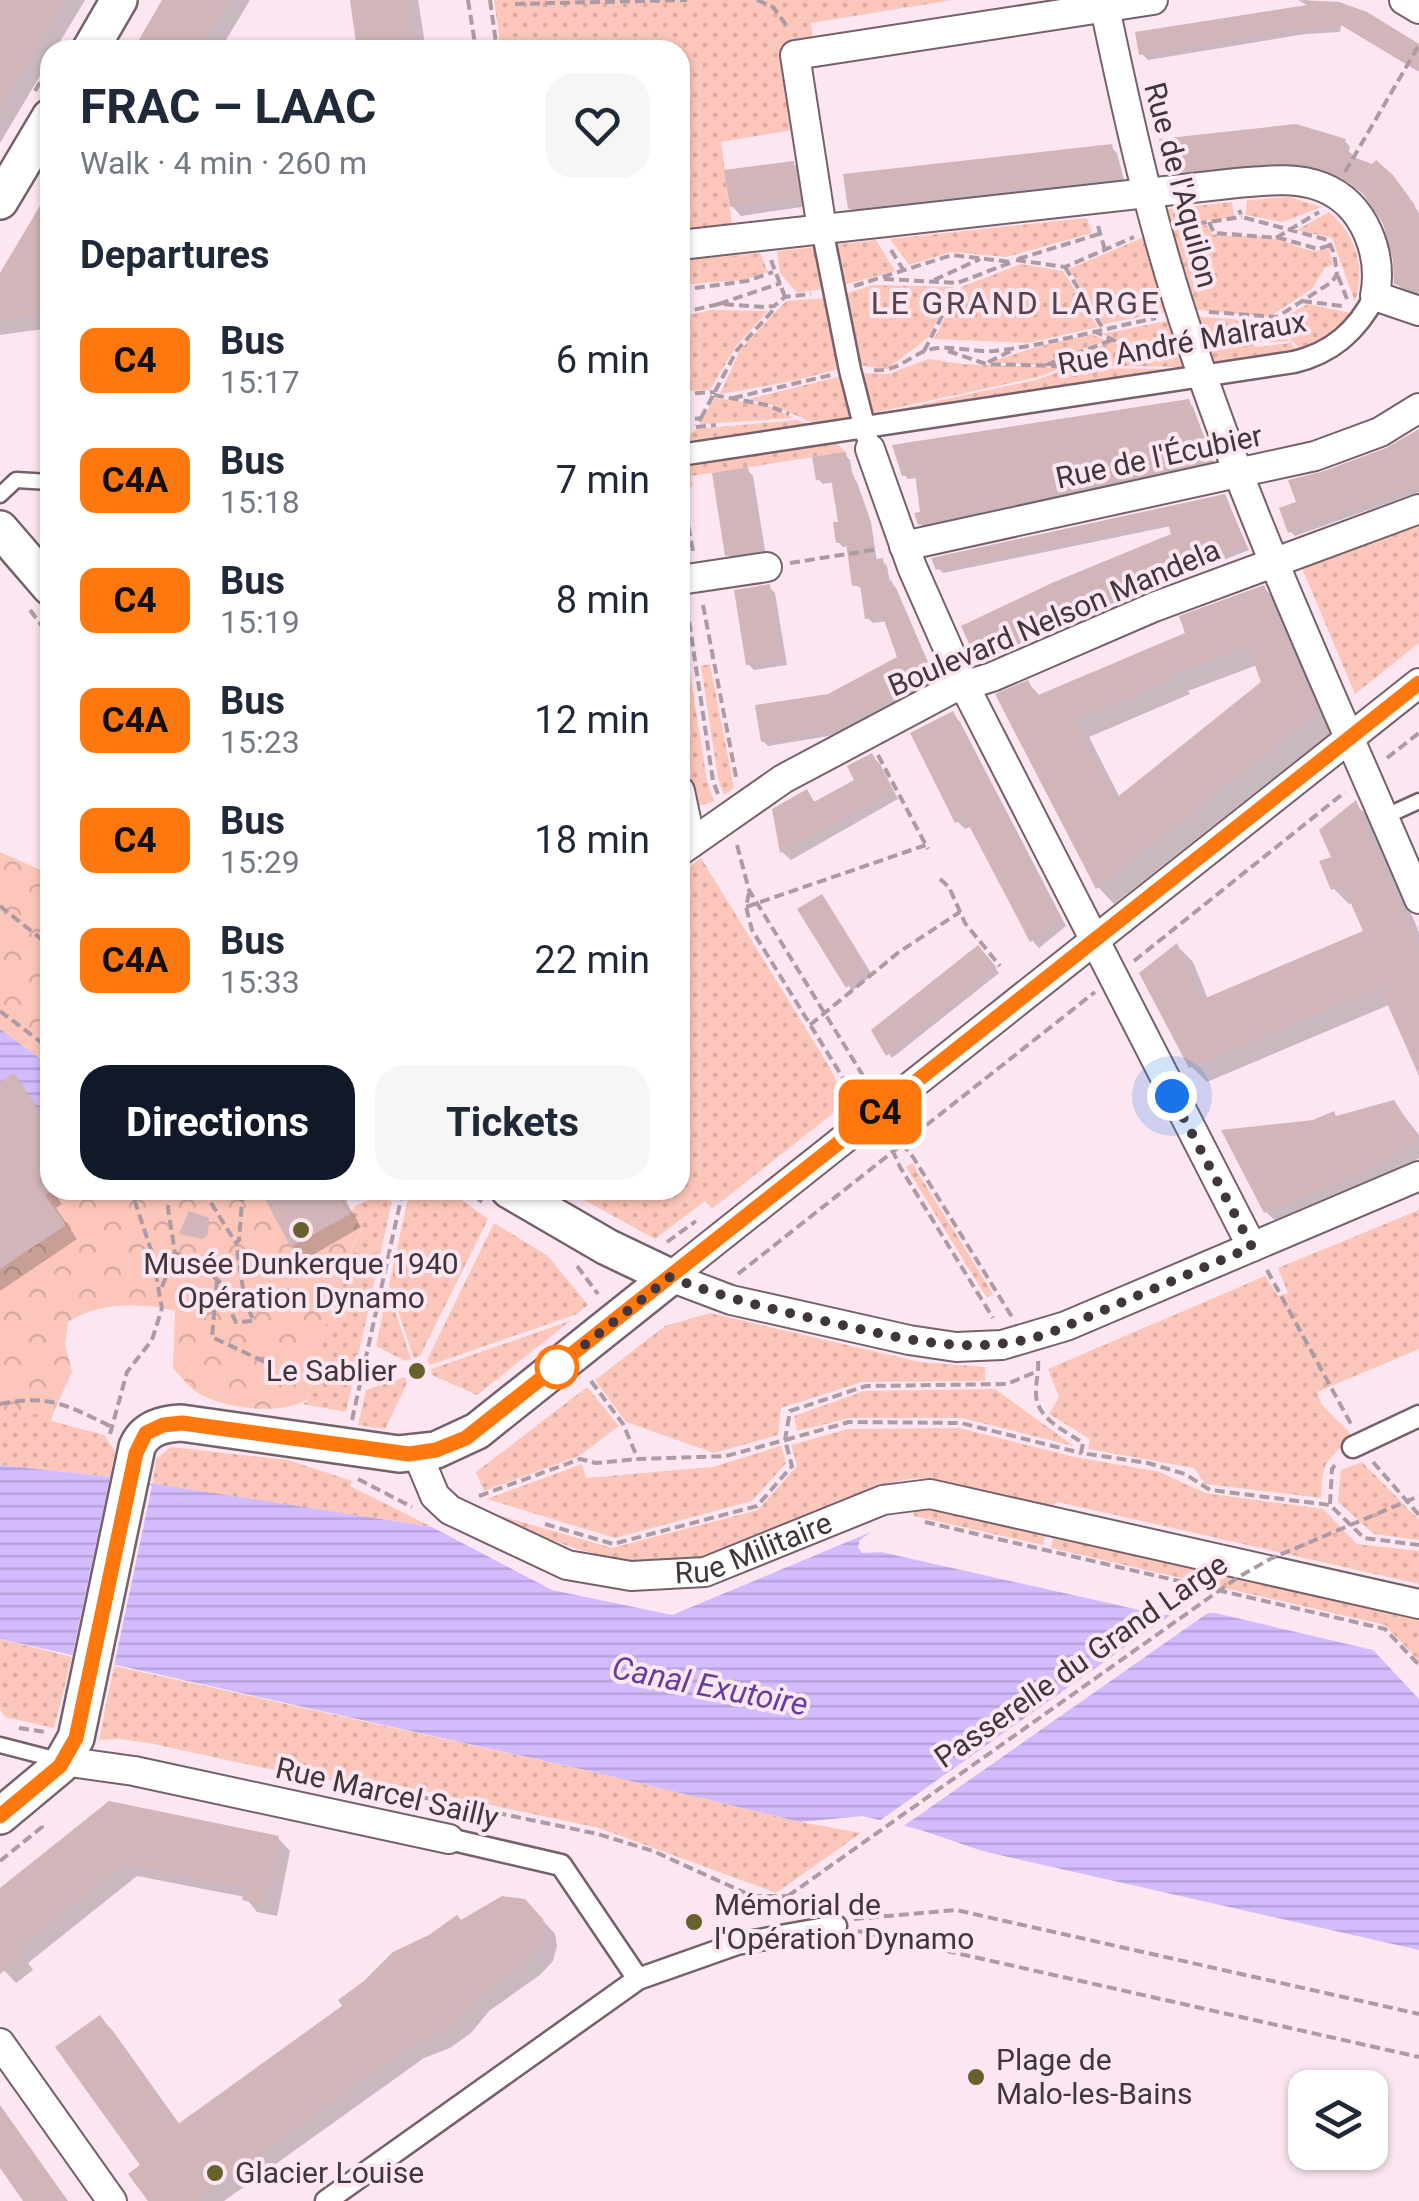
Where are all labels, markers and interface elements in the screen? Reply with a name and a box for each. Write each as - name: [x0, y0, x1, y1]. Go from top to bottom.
- button: heart: [545, 73, 650, 178]
- text: FRAC – LAAC: [80, 78, 376, 135]
- street label: Rue de l'Aquilon: [1137, 79, 1226, 291]
- text: Walk · 4 min · 260 m: [80, 144, 367, 182]
- text: Departures: [80, 233, 270, 277]
- district label: LE GRAND LARGE: [871, 284, 1161, 322]
- street label: Rue André Malraux: [1055, 303, 1309, 382]
- text: Bus: [220, 319, 285, 363]
- text: 6 min: [556, 338, 650, 382]
- text: C4: [114, 340, 156, 381]
- text: 15:17: [220, 363, 300, 401]
- street label: Rue de l'Écubier: [1052, 418, 1265, 496]
- text: Bus: [220, 439, 285, 483]
- text: 7 min: [556, 458, 650, 502]
- text: C4A: [102, 460, 168, 501]
- text: 15:18: [220, 483, 300, 521]
- street label: Boulevard Nelson Mandela: [883, 532, 1225, 703]
- text: Bus: [220, 559, 285, 603]
- text: 8 min: [556, 578, 650, 622]
- text: C4: [114, 580, 156, 621]
- text: 15:19: [220, 603, 300, 641]
- text: Bus: [220, 679, 285, 723]
- text: 12 min: [534, 698, 650, 742]
- text: C4A: [102, 700, 168, 741]
- text: 15:23: [220, 723, 300, 761]
- text: Bus: [220, 799, 285, 843]
- text: 18 min: [534, 818, 650, 862]
- text: C4: [114, 820, 156, 861]
- text: 15:29: [220, 843, 300, 881]
- text: Bus: [220, 919, 285, 963]
- text: 22 min: [534, 938, 650, 982]
- text: C4A: [102, 940, 168, 981]
- text: 15:33: [220, 963, 300, 1001]
- button: Directions: [80, 1065, 355, 1180]
- button: Tickets: [375, 1065, 650, 1180]
- your location: [1147, 1071, 1197, 1121]
- line badge: C4: [835, 1080, 925, 1144]
- text: C4: [859, 1092, 901, 1133]
- marker: Musée Dunkerque 1940 Opération Dynamo: [290, 1219, 312, 1241]
- place label: Musée Dunkerque 1940 Opération Dynamo: [143, 1246, 459, 1315]
- unlabelled marker: [536, 1346, 578, 1388]
- place label: Le Sablier: [266, 1353, 397, 1388]
- marker: Le Sablier: [406, 1360, 428, 1382]
- street label: Rue Militaire: [674, 1505, 837, 1591]
- street label: Passerelle du Grand Large: [928, 1546, 1234, 1775]
- water label: Canal Exutoire: [609, 1648, 811, 1724]
- street label: Rue Marcel Sailly: [272, 1750, 502, 1835]
- place label: Mémorial de l'Opération Dynamo: [714, 1887, 974, 1956]
- marker: Mémorial de l'Opération Dynamo: [683, 1911, 705, 1933]
- place label: Plage de Malo-les-Bains: [996, 2042, 1193, 2111]
- marker: Plage de Malo-les-Bains: [965, 2066, 987, 2088]
- map controls: [1288, 2070, 1388, 2170]
- button: layers: [1288, 2070, 1388, 2170]
- place label: Glacier Louise: [235, 2155, 424, 2190]
- marker: Glacier Louise: [204, 2162, 226, 2184]

